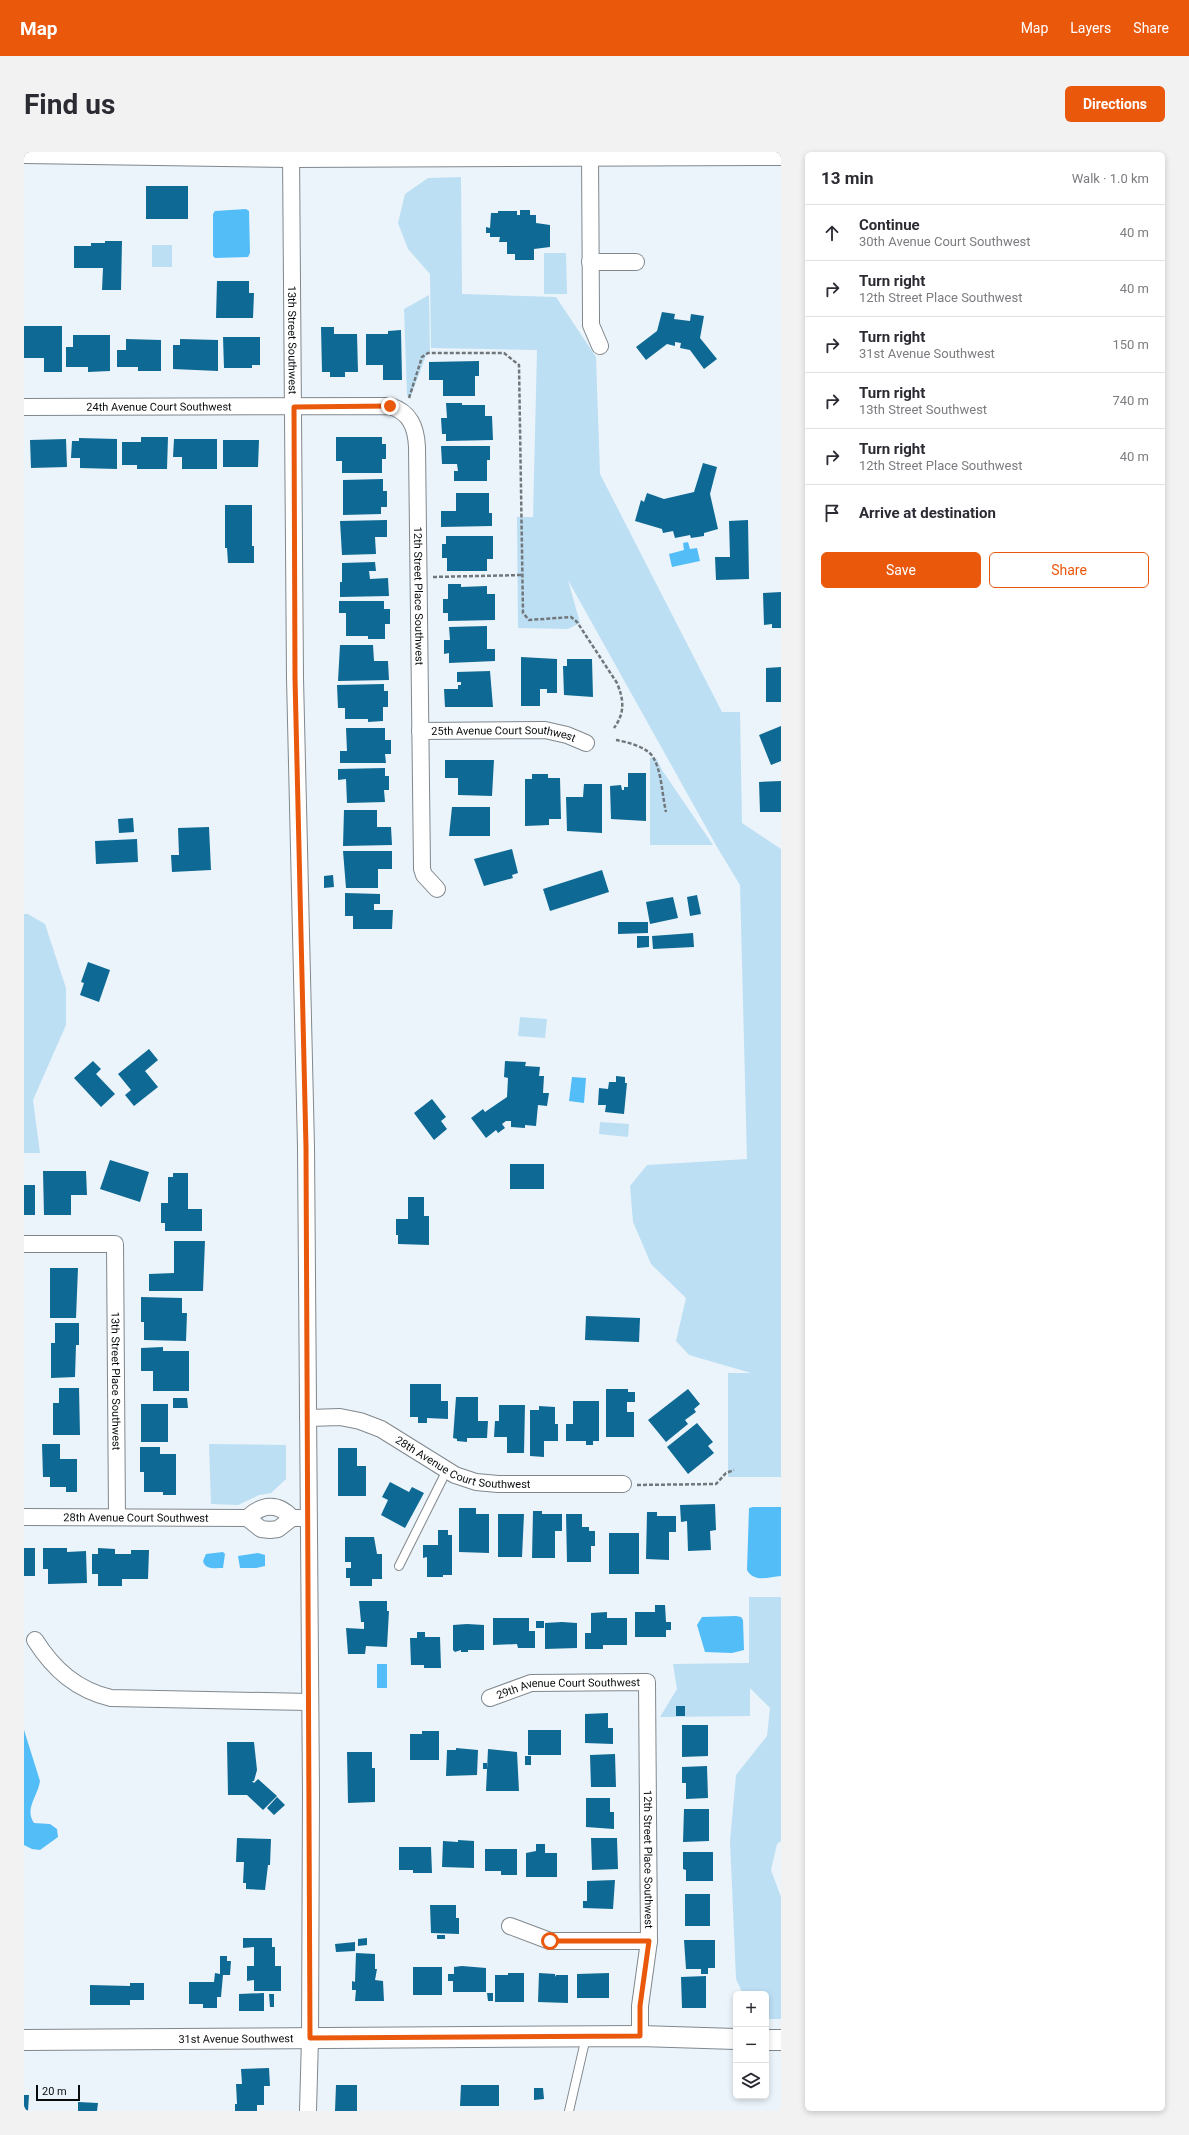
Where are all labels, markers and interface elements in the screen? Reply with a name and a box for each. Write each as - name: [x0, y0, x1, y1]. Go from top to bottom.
- text: Map: [20, 17, 58, 40]
- text: Map: [1021, 20, 1048, 36]
- text: Layers: [1070, 20, 1111, 36]
- text: Share: [1133, 20, 1169, 36]
- button: Directions: [1065, 86, 1165, 122]
- text: Find us: [24, 88, 115, 121]
- text: 13 min: [821, 168, 874, 188]
- text: Walk · 1.0 km: [1072, 171, 1149, 186]
- text: Continue: [859, 216, 920, 234]
- icon: ahead: [821, 222, 843, 244]
- text: 40 m: [1120, 225, 1149, 240]
- text: 30th Avenue Court Southwest: [859, 234, 1031, 249]
- text: Turn right: [859, 272, 925, 290]
- icon: right: [821, 278, 843, 300]
- text: 40 m: [1120, 281, 1149, 296]
- street label: 13th Street Southwest: [285, 286, 299, 395]
- text: 12th Street Place Southwest: [859, 290, 1022, 305]
- text: Turn right: [859, 328, 925, 346]
- icon: right: [821, 334, 843, 356]
- text: 150 m: [1112, 337, 1149, 352]
- text: 31st Avenue Southwest: [859, 346, 995, 361]
- text: Turn right: [859, 384, 925, 402]
- icon: right: [821, 390, 843, 412]
- text: 740 m: [1112, 393, 1149, 408]
- route end: [381, 397, 399, 415]
- street label: 24th Avenue Court Southwest: [86, 400, 232, 414]
- text: 13th Street Southwest: [859, 402, 987, 417]
- text: Turn right: [859, 440, 925, 458]
- icon: right: [821, 446, 843, 468]
- text: 40 m: [1120, 449, 1149, 464]
- text: 12th Street Place Southwest: [859, 458, 1022, 473]
- icon: arrive: [821, 502, 843, 524]
- text: Arrive at destination: [859, 504, 996, 522]
- street label: 12th Street Place Southwest: [411, 527, 426, 666]
- button: Save: [821, 552, 981, 588]
- button: Share: [989, 552, 1149, 588]
- street label: 25th Avenue Court Southwest: [431, 724, 578, 745]
- street label: 13th Street Place Southwest: [108, 1312, 123, 1451]
- street label: 28th Avenue Court Southwest: [393, 1434, 531, 1491]
- street label: 28th Avenue Court Southwest: [63, 1511, 209, 1525]
- street label: 29th Avenue Court Southwest: [495, 1676, 640, 1702]
- street label: 12th Street Place Southwest: [641, 1790, 655, 1929]
- route start: [541, 1932, 559, 1950]
- map controls: [733, 1991, 769, 2099]
- button: +: [733, 1991, 769, 2027]
- button: −: [733, 2027, 769, 2063]
- street label: 31st Avenue Southwest: [178, 2032, 294, 2046]
- button: layers: [733, 2063, 769, 2099]
- scale bar: [36, 2083, 80, 2102]
- text: 20 m: [42, 2085, 67, 2098]

